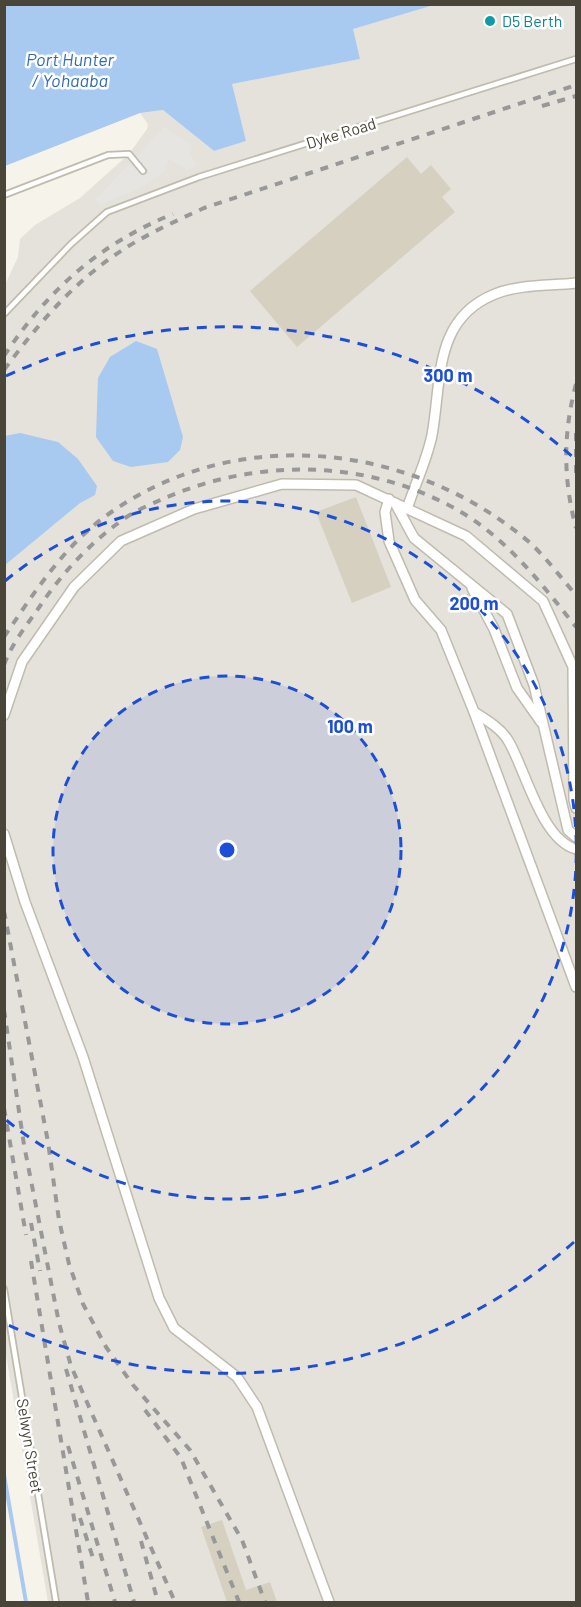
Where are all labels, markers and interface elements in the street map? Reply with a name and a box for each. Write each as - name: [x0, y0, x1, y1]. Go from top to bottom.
- place label: D5 Berth: [502, 11, 562, 30]
- marker: D5 Berth: [483, 14, 497, 28]
- water label: Port Hunter / Yohaaba: [26, 48, 115, 91]
- street label: Dyke Road: [304, 113, 378, 152]
- text: 300 m: [424, 364, 472, 386]
- text: 200 m: [449, 592, 499, 614]
- text: 100 m: [327, 715, 373, 737]
- centre of rings: [217, 840, 237, 860]
- street label: Selwyn Street: [14, 1397, 47, 1495]

